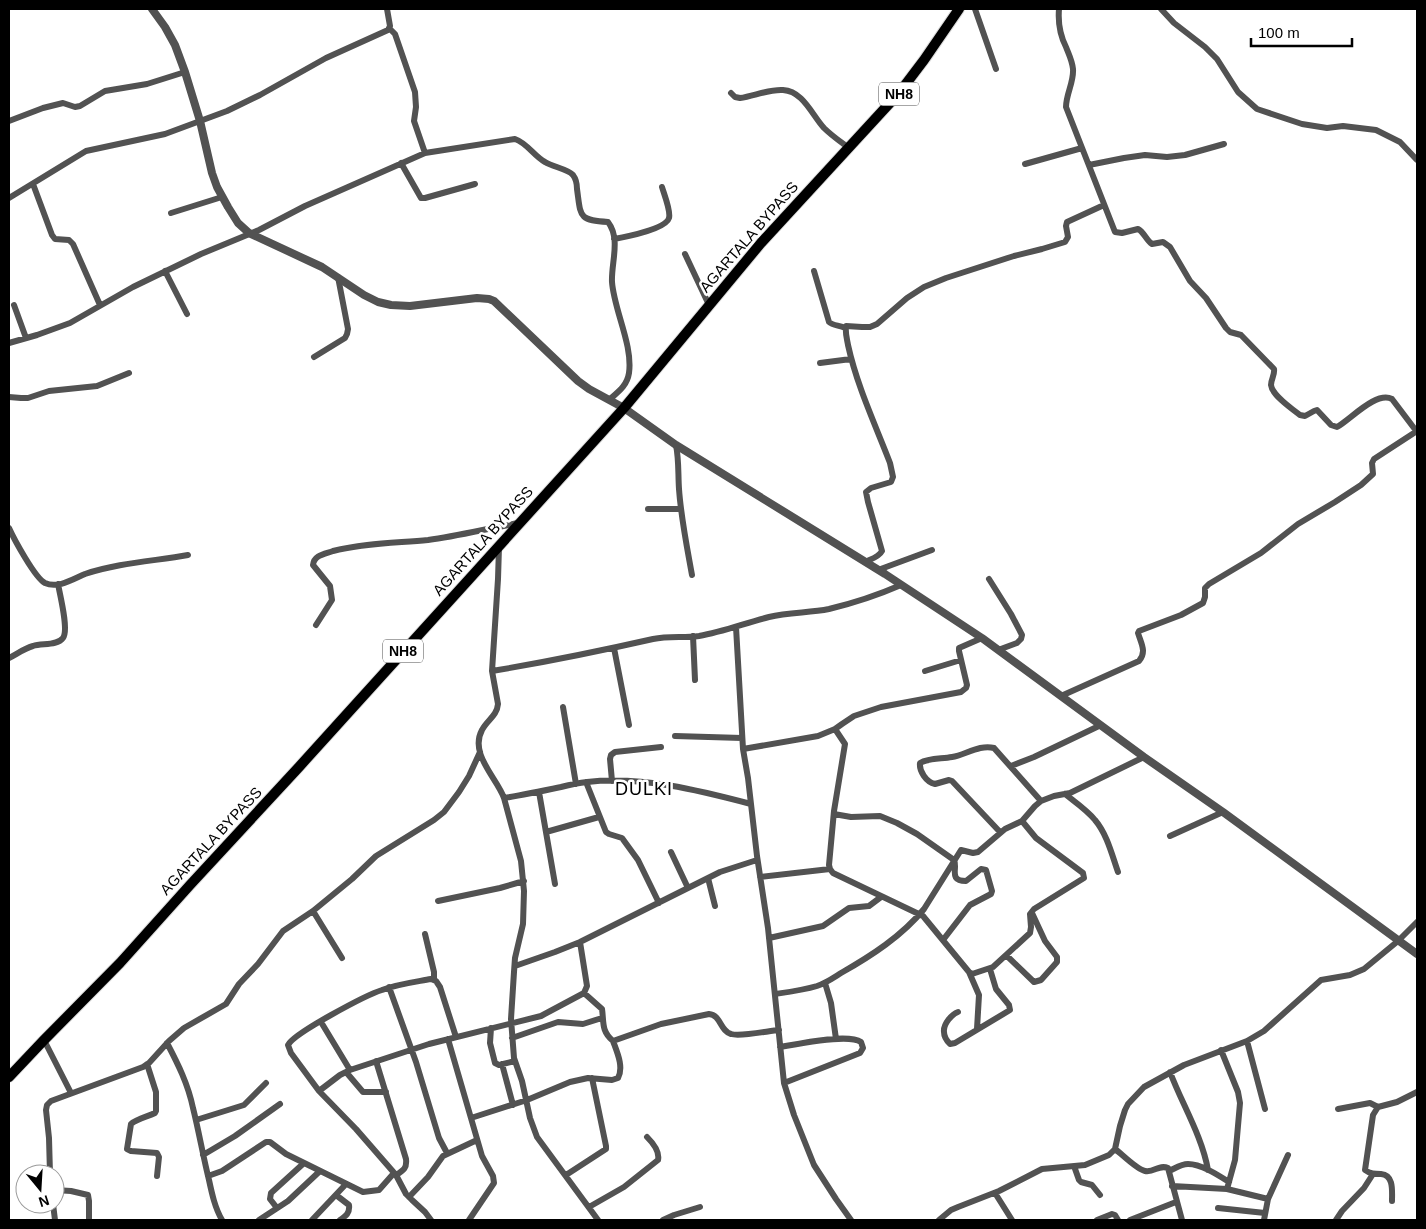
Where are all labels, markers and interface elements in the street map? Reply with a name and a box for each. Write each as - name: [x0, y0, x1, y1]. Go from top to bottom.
- scale bar: [1251, 15, 1352, 47]
- text: 100 m: [1258, 24, 1300, 41]
- road number: NH8: [879, 82, 919, 106]
- street label: AGARTALA BYPASS: [696, 178, 801, 295]
- street label: AGARTALA BYPASS: [429, 483, 536, 599]
- road number: NH8: [383, 640, 423, 662]
- district label: DULKI: [615, 779, 673, 799]
- street label: AGARTALA BYPASS: [156, 783, 265, 898]
- north arrow: [15, 1164, 65, 1214]
- text: N: [37, 1192, 51, 1211]

